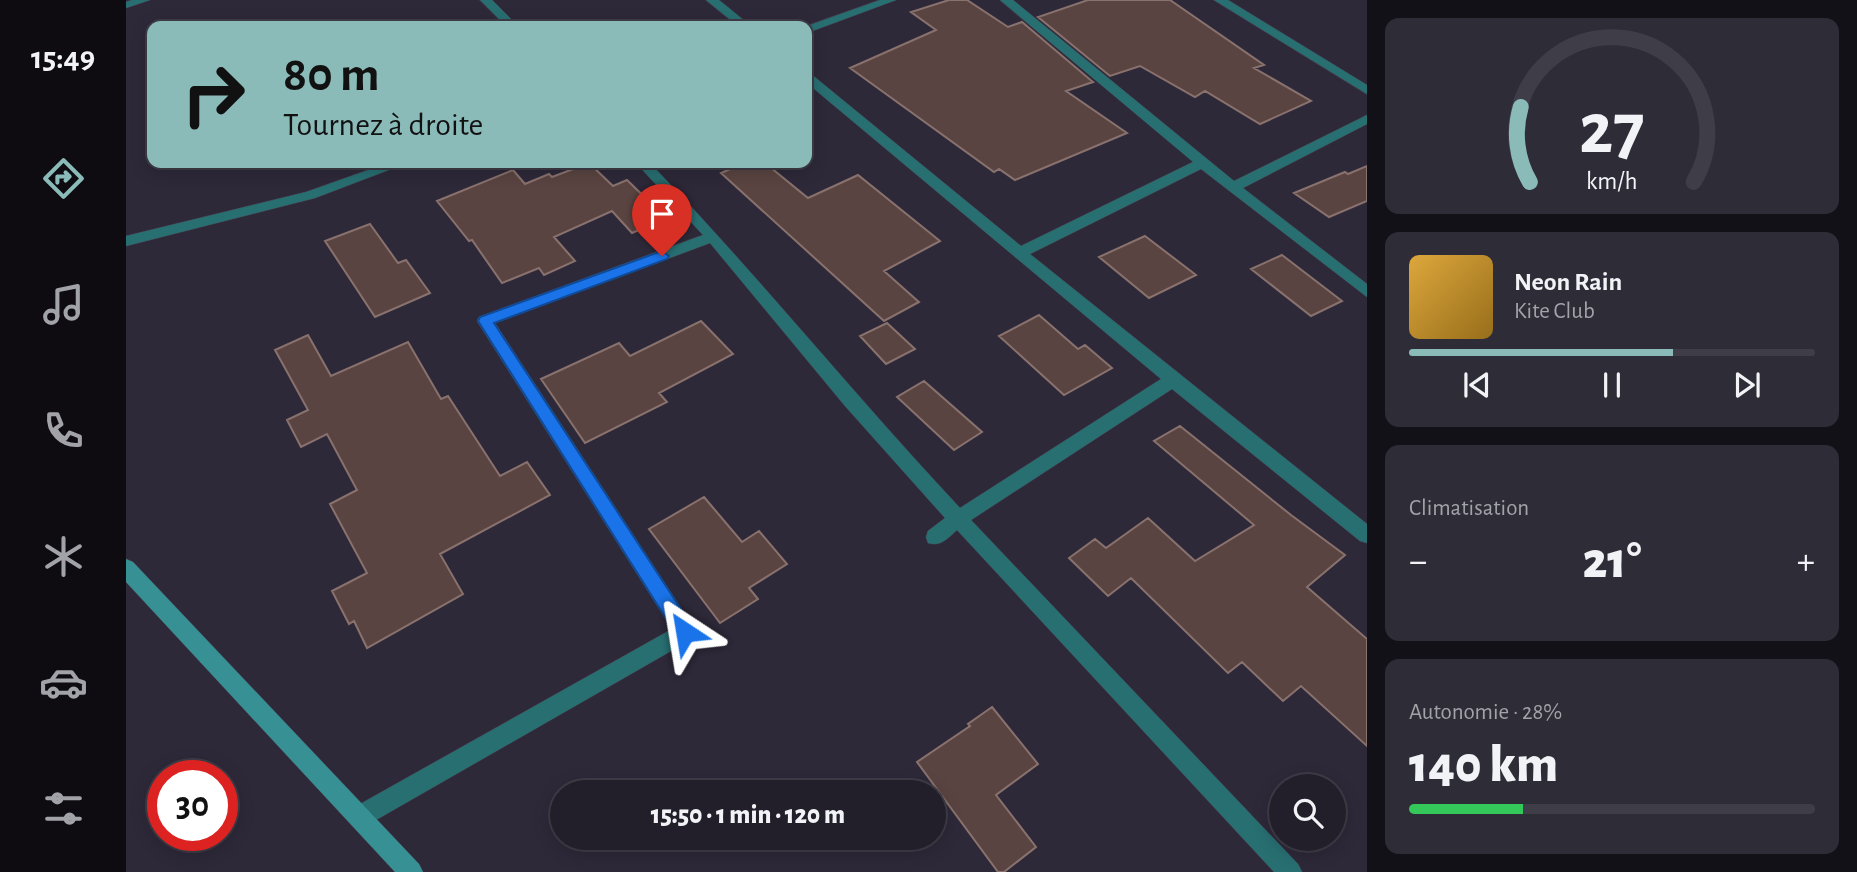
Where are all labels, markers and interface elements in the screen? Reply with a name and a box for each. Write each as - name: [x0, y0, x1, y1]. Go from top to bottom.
- text: 15:49: [31, 42, 95, 74]
- icon: right: [168, 49, 259, 140]
- text: 80 m: [283, 51, 380, 100]
- text: 27: [1579, 94, 1645, 167]
- text: Tournez à droite: [283, 109, 483, 141]
- icon: directions: [39, 154, 88, 203]
- text: km/h: [1586, 169, 1638, 194]
- pin: [632, 184, 692, 256]
- icon: arrive: [643, 195, 681, 233]
- text: Neon Rain: [1514, 269, 1622, 295]
- icon: music: [39, 280, 88, 329]
- text: Kite Club: [1514, 300, 1595, 323]
- icon: previous: [1458, 366, 1496, 404]
- icon: pause: [1593, 366, 1631, 404]
- icon: next: [1728, 366, 1766, 404]
- icon: phone: [39, 406, 88, 455]
- text: Climatisation: [1409, 497, 1529, 520]
- icon: climate: [39, 532, 88, 581]
- text: 21°: [1582, 535, 1642, 587]
- text: −: [1409, 543, 1427, 581]
- text: +: [1797, 543, 1815, 581]
- position arrow: [648, 595, 722, 669]
- icon: car: [39, 658, 88, 707]
- text: Autonomie · 28%: [1409, 701, 1562, 724]
- text: 140 km: [1409, 739, 1558, 791]
- speed limit sign: 30: [147, 760, 238, 851]
- map controls: [1269, 774, 1346, 851]
- button: search: [1269, 774, 1346, 851]
- icon: filters: [39, 784, 88, 833]
- text: 15:50 · 1 min · 120 m: [651, 802, 845, 828]

